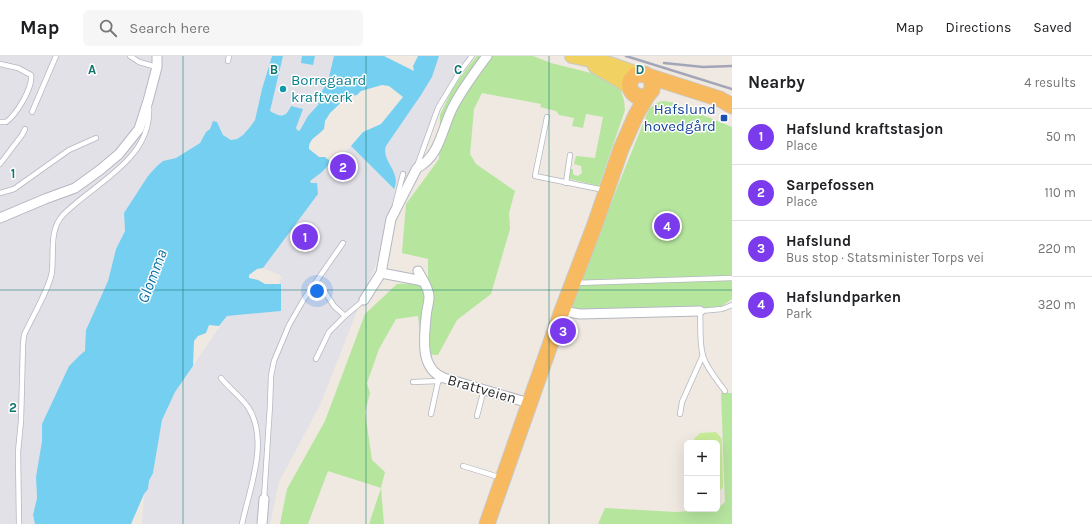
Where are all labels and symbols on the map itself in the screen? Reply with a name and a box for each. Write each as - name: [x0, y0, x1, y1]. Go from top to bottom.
- text: A: [88, 62, 96, 77]
- text: B: [270, 62, 278, 77]
- text: C: [454, 62, 462, 77]
- text: D: [636, 62, 645, 77]
- place label: Borregaard kraftverk: [291, 71, 366, 106]
- marker: Borregaard kraftverk: [278, 84, 288, 94]
- place label: Hafslund hovedgård: [644, 100, 716, 135]
- marker: Hafslund hovedgård: [719, 113, 729, 123]
- pin: 2: [330, 152, 356, 182]
- text: 1: [11, 166, 15, 181]
- pin: 4: [654, 211, 680, 241]
- pin: 1: [292, 222, 318, 252]
- water label: Glomma: [133, 246, 171, 306]
- your location: [307, 281, 327, 301]
- pin: 3: [550, 316, 576, 346]
- street label: Brattveien: [446, 371, 518, 407]
- text: 2: [9, 400, 17, 415]

